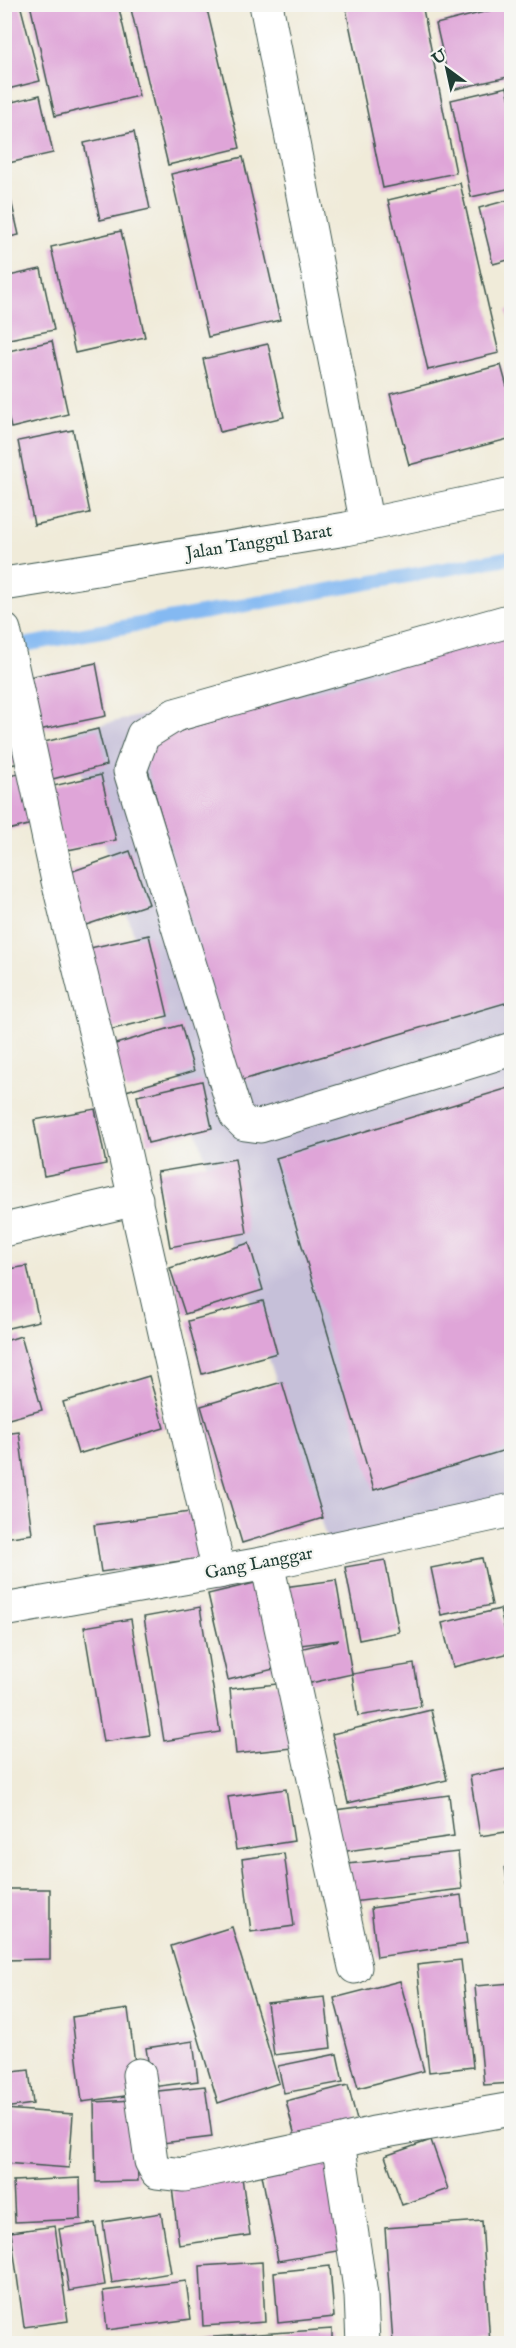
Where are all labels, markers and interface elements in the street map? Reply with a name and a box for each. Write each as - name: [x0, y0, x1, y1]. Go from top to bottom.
- north arrow: [417, 39, 477, 99]
- text: U: [428, 46, 451, 71]
- street label: Jalan Tanggul Barat: [182, 520, 334, 566]
- street label: Gang Langgar: [203, 1542, 315, 1586]

